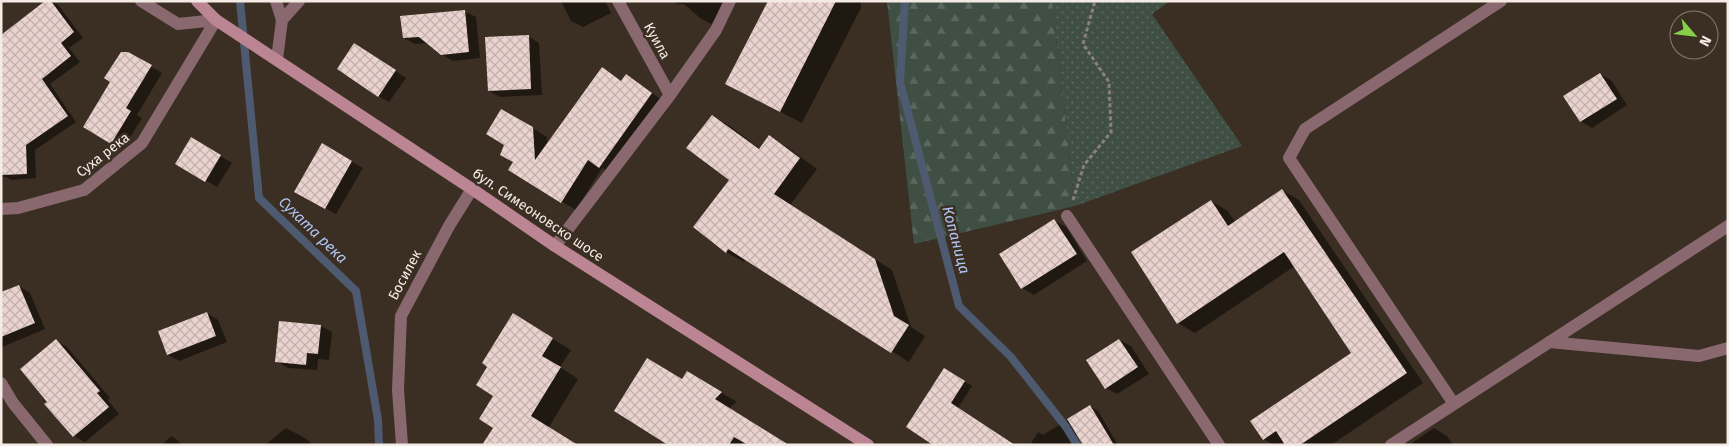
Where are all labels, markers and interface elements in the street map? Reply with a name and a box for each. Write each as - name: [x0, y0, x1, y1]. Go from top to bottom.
- north arrow: [1669, 10, 1719, 60]
- street label: Куила: [640, 20, 674, 62]
- text: N: [1695, 33, 1715, 49]
- street label: Суха река: [73, 129, 133, 181]
- street label: бул. Симеоновско шосе: [469, 165, 607, 265]
- water label: Сухата река: [275, 193, 351, 267]
- water label: Копаница: [938, 204, 974, 276]
- street label: Босилек: [385, 246, 426, 303]

